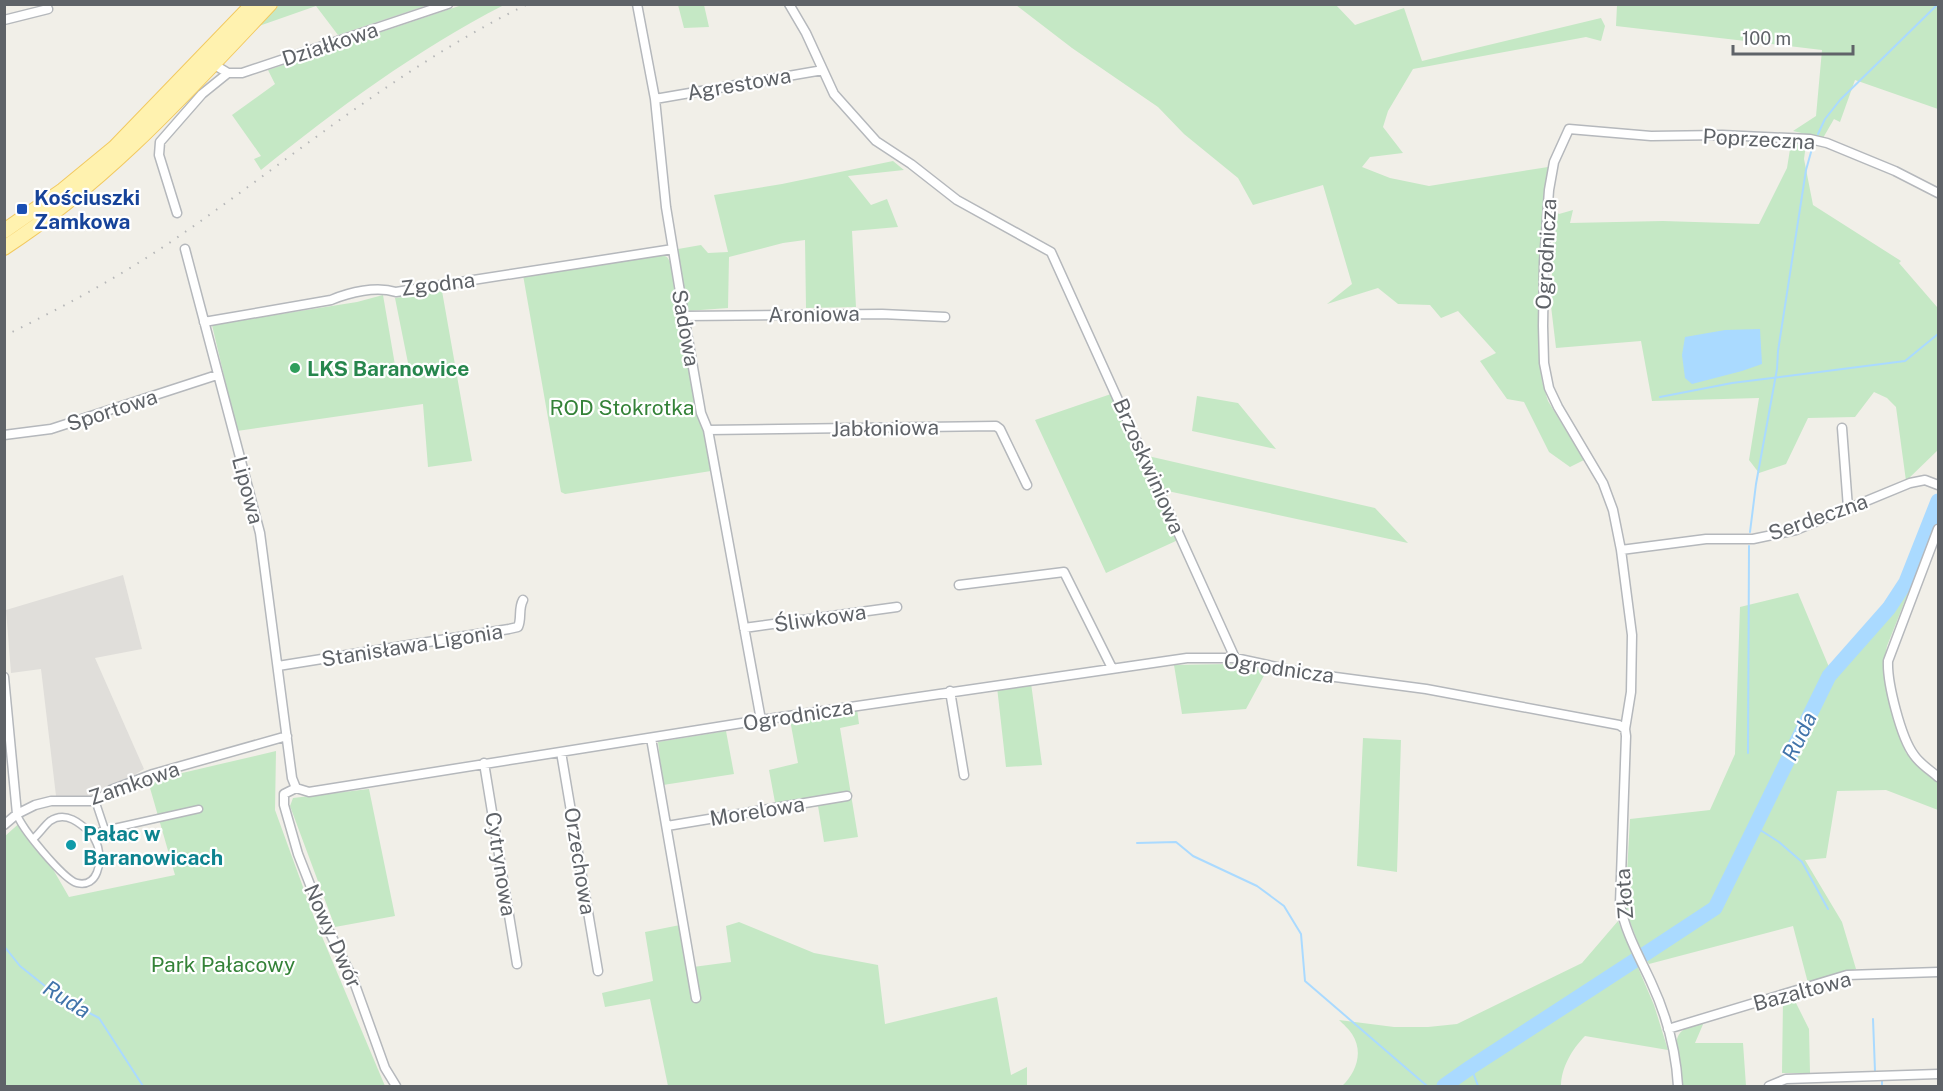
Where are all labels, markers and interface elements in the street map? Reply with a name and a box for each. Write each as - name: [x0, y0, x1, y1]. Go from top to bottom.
- street label: Działkowa: [279, 17, 381, 71]
- scale bar: [1733, 18, 1853, 56]
- text: 100 m: [1742, 28, 1791, 49]
- street label: Agrestowa: [685, 63, 793, 105]
- street label: Poprzeczna: [1702, 124, 1816, 154]
- place label: Kościuszki Zamkowa: [34, 185, 140, 234]
- street label: Ogrodnicza: [1531, 198, 1561, 310]
- marker: Kościuszki Zamkowa: [15, 202, 29, 216]
- street label: Zgodna: [400, 267, 476, 301]
- street label: Sadowa: [667, 288, 705, 368]
- street label: Aroniowa: [768, 301, 860, 327]
- place label: LKS Baranowice: [307, 356, 469, 381]
- marker: LKS Baranowice: [288, 361, 302, 375]
- street label: Sportowa: [64, 384, 160, 436]
- street label: Brzoskwiniowa: [1108, 394, 1190, 538]
- park label: ROD Stokrotka: [549, 395, 695, 420]
- street label: Jabłoniowa: [831, 415, 939, 441]
- street label: Lipowa: [227, 453, 269, 527]
- street label: Serdeczna: [1765, 488, 1871, 546]
- street label: Śliwkowa: [772, 599, 868, 637]
- street label: Stanisława Ligonia: [320, 618, 504, 672]
- street label: Ogrodnicza: [1222, 648, 1336, 688]
- street label: Ogrodnicza: [741, 694, 855, 736]
- water label: Ruda: [1776, 707, 1822, 765]
- street label: Zamkowa: [85, 756, 183, 810]
- street label: Morelowa: [708, 791, 806, 831]
- street label: Orzechowa: [559, 806, 601, 916]
- street label: Cytrynowa: [480, 810, 522, 918]
- place label: Pałac w Baranowicach: [83, 821, 223, 870]
- marker: Pałac w Baranowicach: [64, 838, 78, 852]
- street label: Złota: [1610, 868, 1638, 920]
- street label: Nowy Dwór: [299, 880, 367, 992]
- park label: Park Pałacowy: [151, 952, 295, 977]
- street label: Bazaltowa: [1750, 966, 1854, 1016]
- water label: Ruda: [39, 974, 95, 1024]

